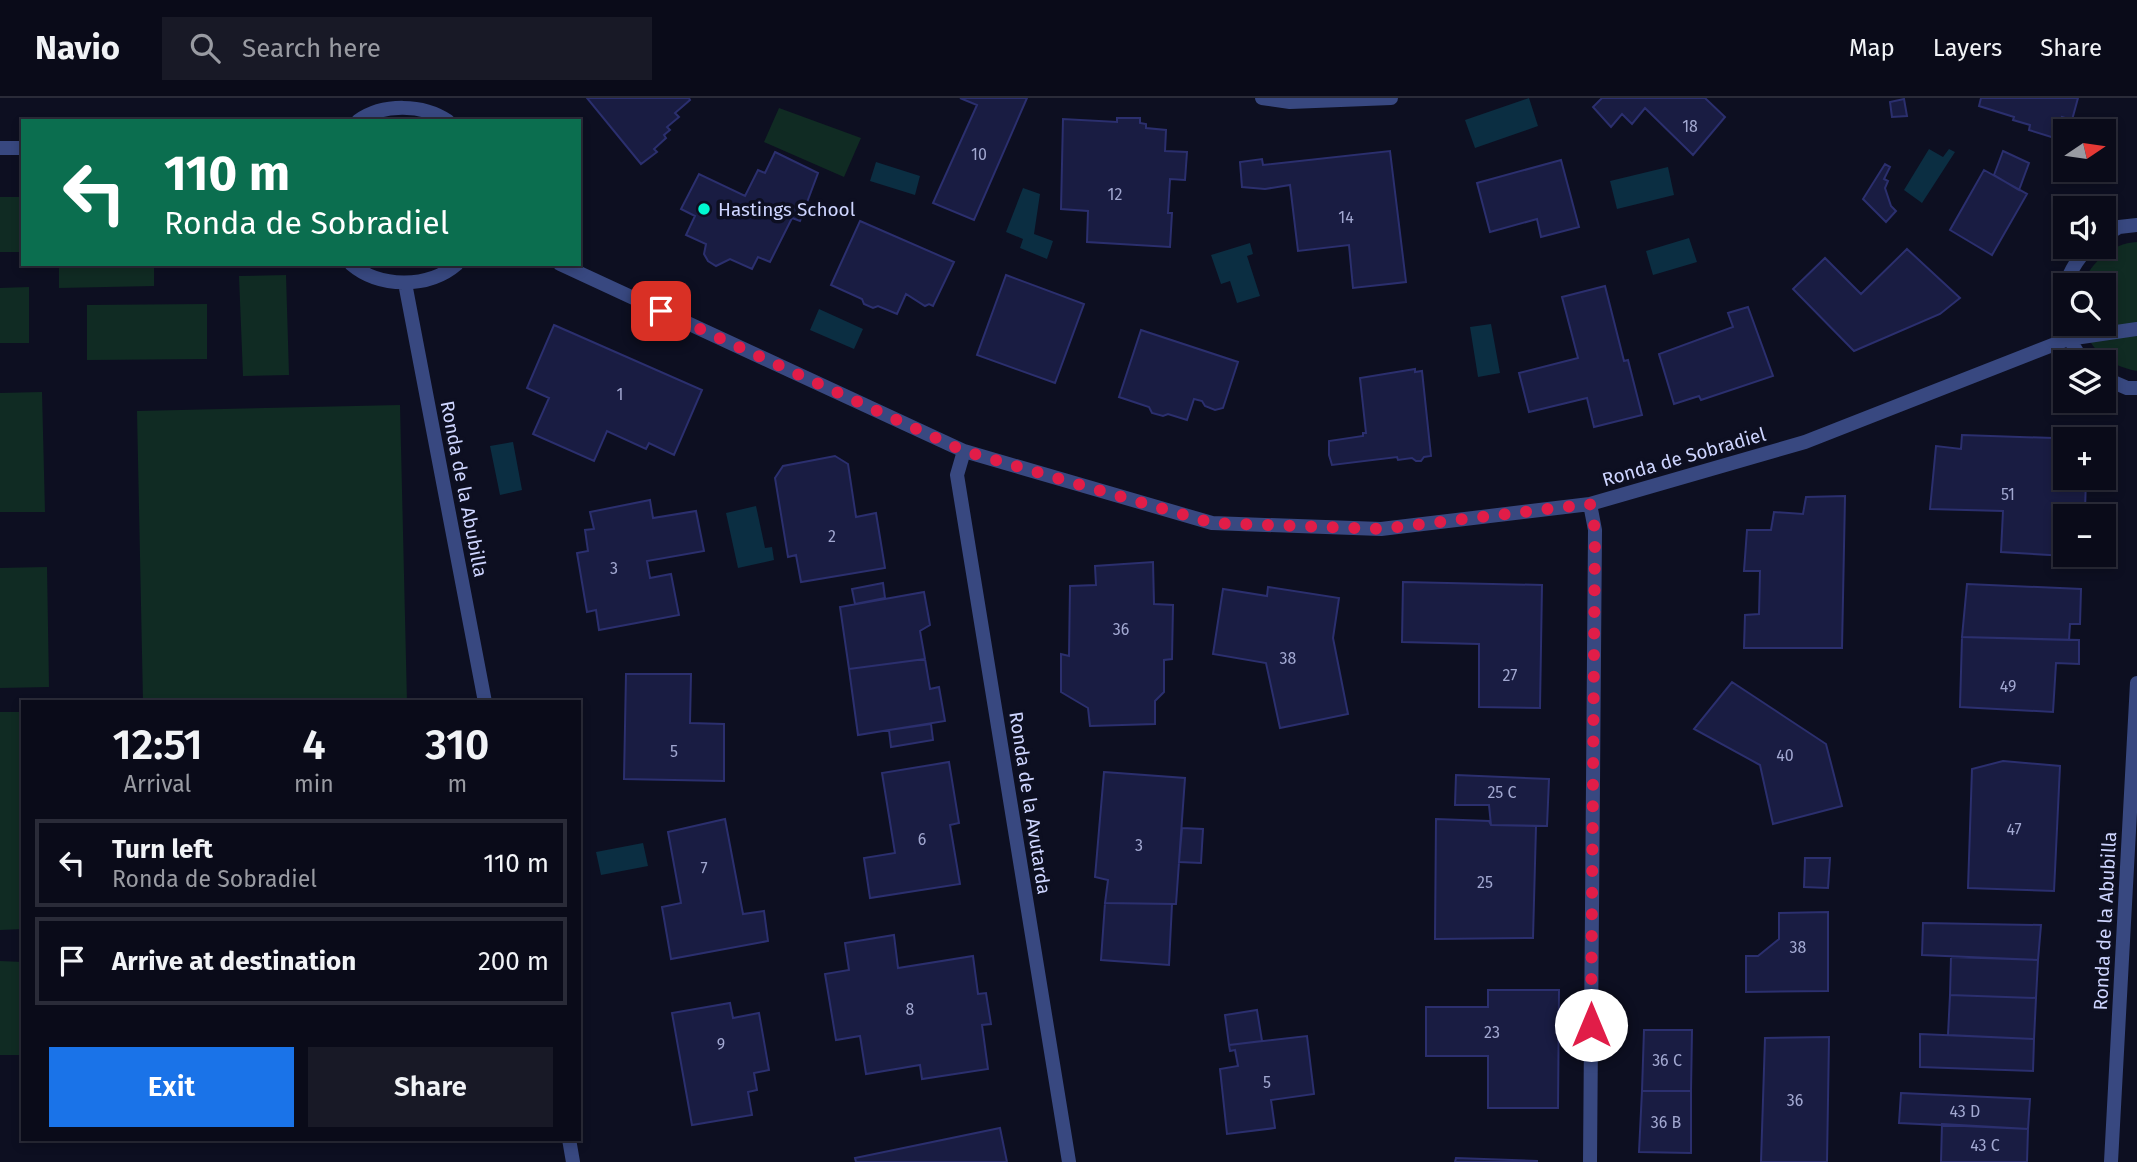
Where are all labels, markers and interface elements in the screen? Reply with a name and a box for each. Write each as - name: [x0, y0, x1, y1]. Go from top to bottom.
- search box: [162, 17, 652, 80]
- text: Navio: [35, 28, 120, 68]
- icon: search: [186, 29, 224, 67]
- text: Search here: [242, 33, 381, 64]
- text: Map: [1849, 34, 1895, 62]
- text: Layers: [1933, 34, 2002, 62]
- text: Share: [2040, 34, 2102, 62]
- house number: 18: [1682, 117, 1698, 136]
- north arrow: [2053, 119, 2116, 182]
- map controls: [2053, 119, 2116, 567]
- text: 110 m: [164, 144, 290, 203]
- house number: 10: [971, 145, 987, 164]
- icon: left: [49, 147, 140, 238]
- house number: 12: [1108, 185, 1122, 204]
- button: sound: [2053, 196, 2116, 259]
- place label: Hastings School: [718, 198, 856, 221]
- marker: Hastings School: [696, 201, 712, 217]
- text: Ronda de Sobradiel: [164, 204, 449, 242]
- house number: 14: [1338, 208, 1354, 227]
- button: search: [2053, 273, 2116, 336]
- pin: [631, 281, 691, 341]
- icon: arrive: [642, 292, 680, 330]
- button: layers: [2053, 350, 2116, 413]
- house number: 1: [617, 385, 623, 404]
- street label: Ronda de la Abubilla: [436, 399, 492, 579]
- street label: Ronda de Sobradiel: [1599, 422, 1769, 491]
- button: +: [2053, 427, 2116, 490]
- house number: 51: [2001, 485, 2015, 504]
- button: −: [2053, 504, 2116, 567]
- house number: 2: [828, 527, 836, 546]
- house number: 3: [610, 559, 618, 578]
- house number: 36: [1113, 620, 1129, 639]
- house number: 38: [1280, 649, 1297, 668]
- house number: 27: [1503, 666, 1517, 685]
- house number: 49: [2000, 677, 2016, 696]
- street label: Ronda de la Avutarda: [1004, 710, 1056, 896]
- text: 12:51: [113, 720, 203, 770]
- text: 4: [302, 720, 326, 770]
- text: 310: [425, 720, 489, 770]
- house number: 5: [670, 742, 678, 761]
- house number: 40: [1776, 746, 1794, 765]
- text: Arrival: [124, 770, 191, 798]
- text: min: [294, 770, 334, 798]
- text: m: [448, 770, 467, 798]
- house number: 25 C: [1487, 783, 1517, 802]
- house number: 47: [2006, 820, 2022, 839]
- house number: 6: [918, 830, 926, 849]
- street label: Ronda de la Abubilla: [2089, 831, 2121, 1011]
- text: Turn left: [112, 834, 213, 865]
- house number: 3: [1135, 836, 1143, 855]
- icon: left: [53, 844, 91, 882]
- text: 110 m: [483, 848, 549, 879]
- house number: 7: [700, 859, 708, 878]
- text: Ronda de Sobradiel: [112, 865, 317, 893]
- house number: 25: [1477, 873, 1493, 892]
- house number: 38: [1790, 938, 1807, 957]
- icon: arrive: [53, 942, 91, 980]
- text: Arrive at destination: [112, 946, 356, 977]
- text: 200 m: [478, 946, 549, 977]
- position arrow: [1554, 988, 1628, 1062]
- house number: 8: [906, 1000, 915, 1019]
- house number: 23: [1484, 1023, 1500, 1042]
- house number: 9: [717, 1035, 725, 1054]
- button: Exit: [49, 1047, 294, 1127]
- button: Share: [308, 1047, 553, 1127]
- house number: 36 C: [1652, 1051, 1682, 1070]
- house number: 5: [1263, 1073, 1271, 1092]
- house number: 36: [1787, 1091, 1803, 1110]
- house number: 43 D: [1950, 1102, 1980, 1121]
- house number: 36 B: [1651, 1113, 1682, 1132]
- house number: 43 C: [1970, 1136, 2000, 1155]

